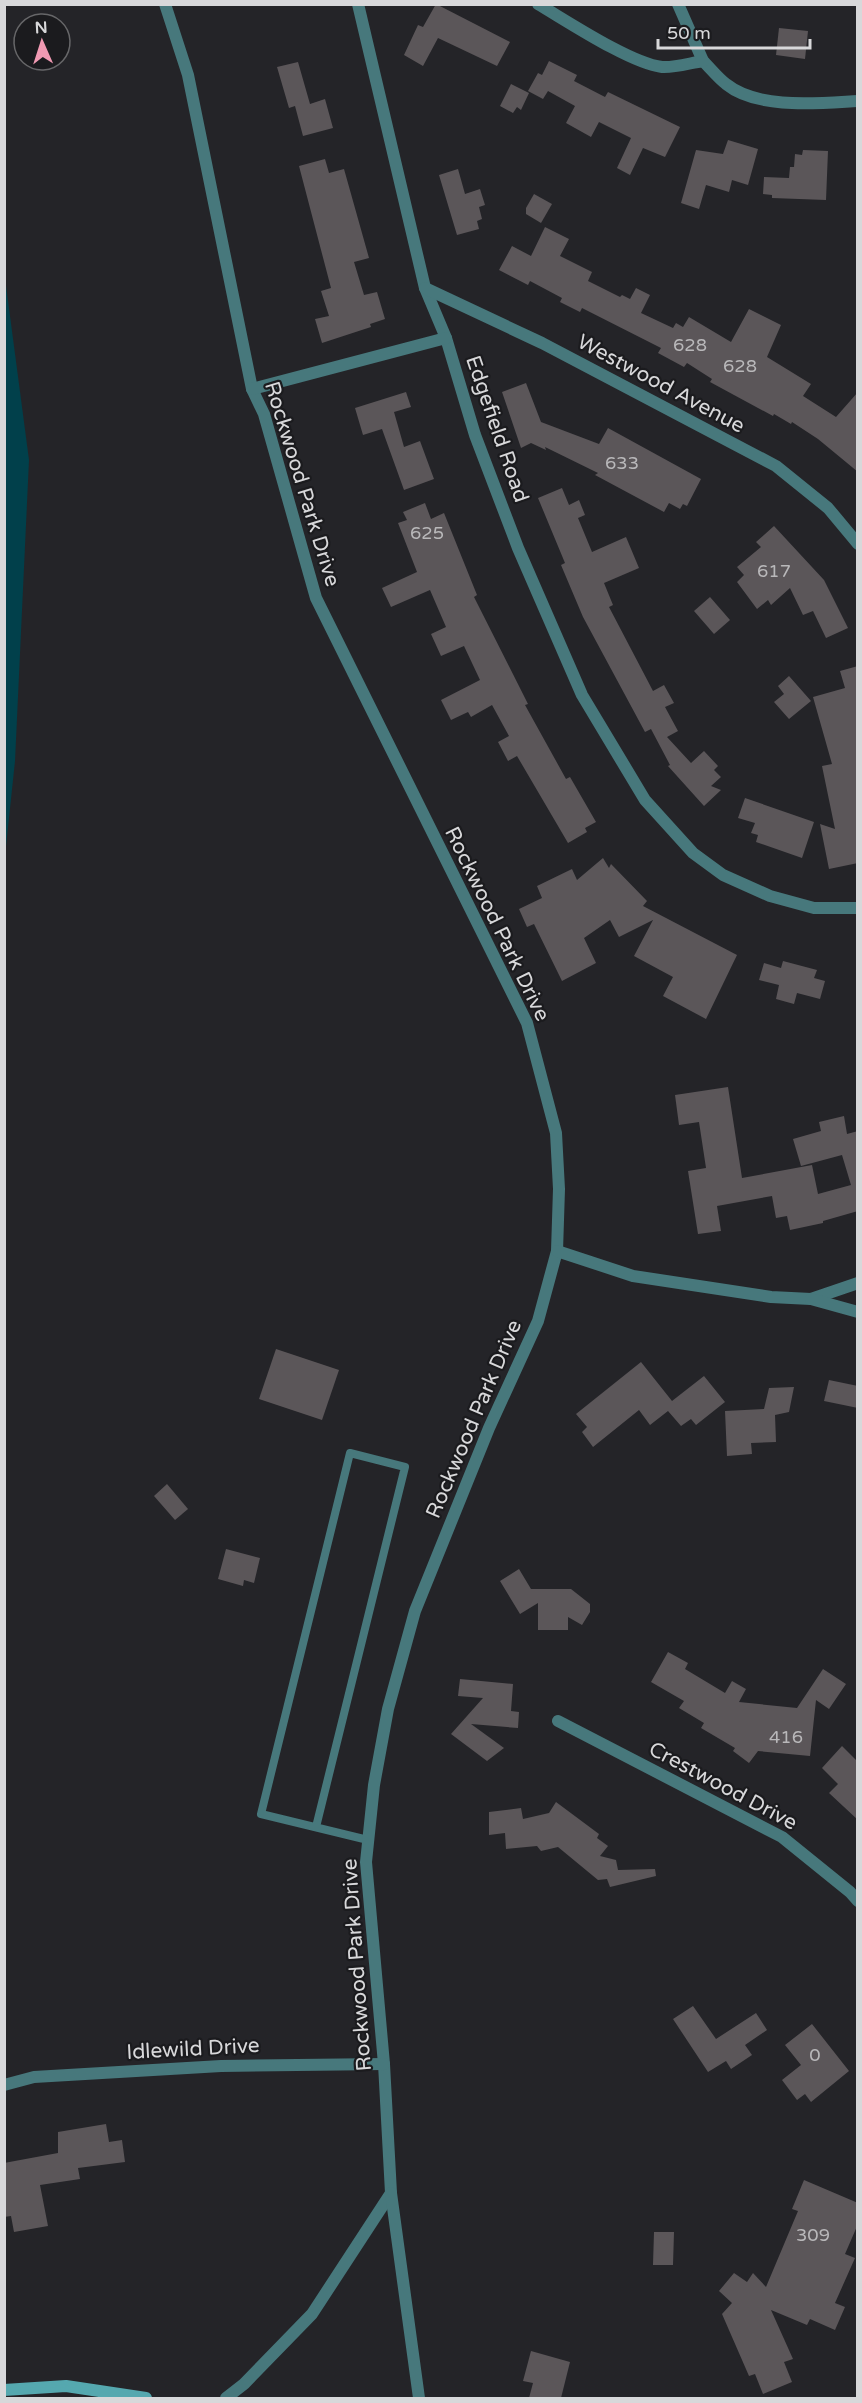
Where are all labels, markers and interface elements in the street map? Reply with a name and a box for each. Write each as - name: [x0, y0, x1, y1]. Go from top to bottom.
- north arrow: [12, 12, 72, 72]
- scale bar: [658, 12, 810, 50]
- text: N: [34, 18, 48, 38]
- text: 50 m: [667, 22, 711, 44]
- street label: Westwood Avenue: [573, 329, 749, 439]
- house number: 628: [673, 334, 707, 356]
- street label: Edgefield Road: [460, 352, 534, 506]
- house number: 628: [723, 355, 757, 377]
- street label: Rockwood Park Drive: [259, 378, 345, 590]
- house number: 633: [605, 452, 639, 474]
- house number: 625: [410, 522, 444, 544]
- house number: 617: [757, 560, 791, 582]
- street label: Rockwood Park Drive: [439, 823, 555, 1025]
- street label: Rockwood Park Drive: [421, 1316, 527, 1522]
- house number: 416: [769, 1726, 803, 1748]
- street label: Crestwood Drive: [645, 1736, 802, 1836]
- street label: Rockwood Park Drive: [337, 1858, 377, 2072]
- street label: Idlewild Drive: [126, 2033, 260, 2065]
- house number: 0: [809, 2044, 821, 2066]
- house number: 309: [796, 2224, 830, 2246]

